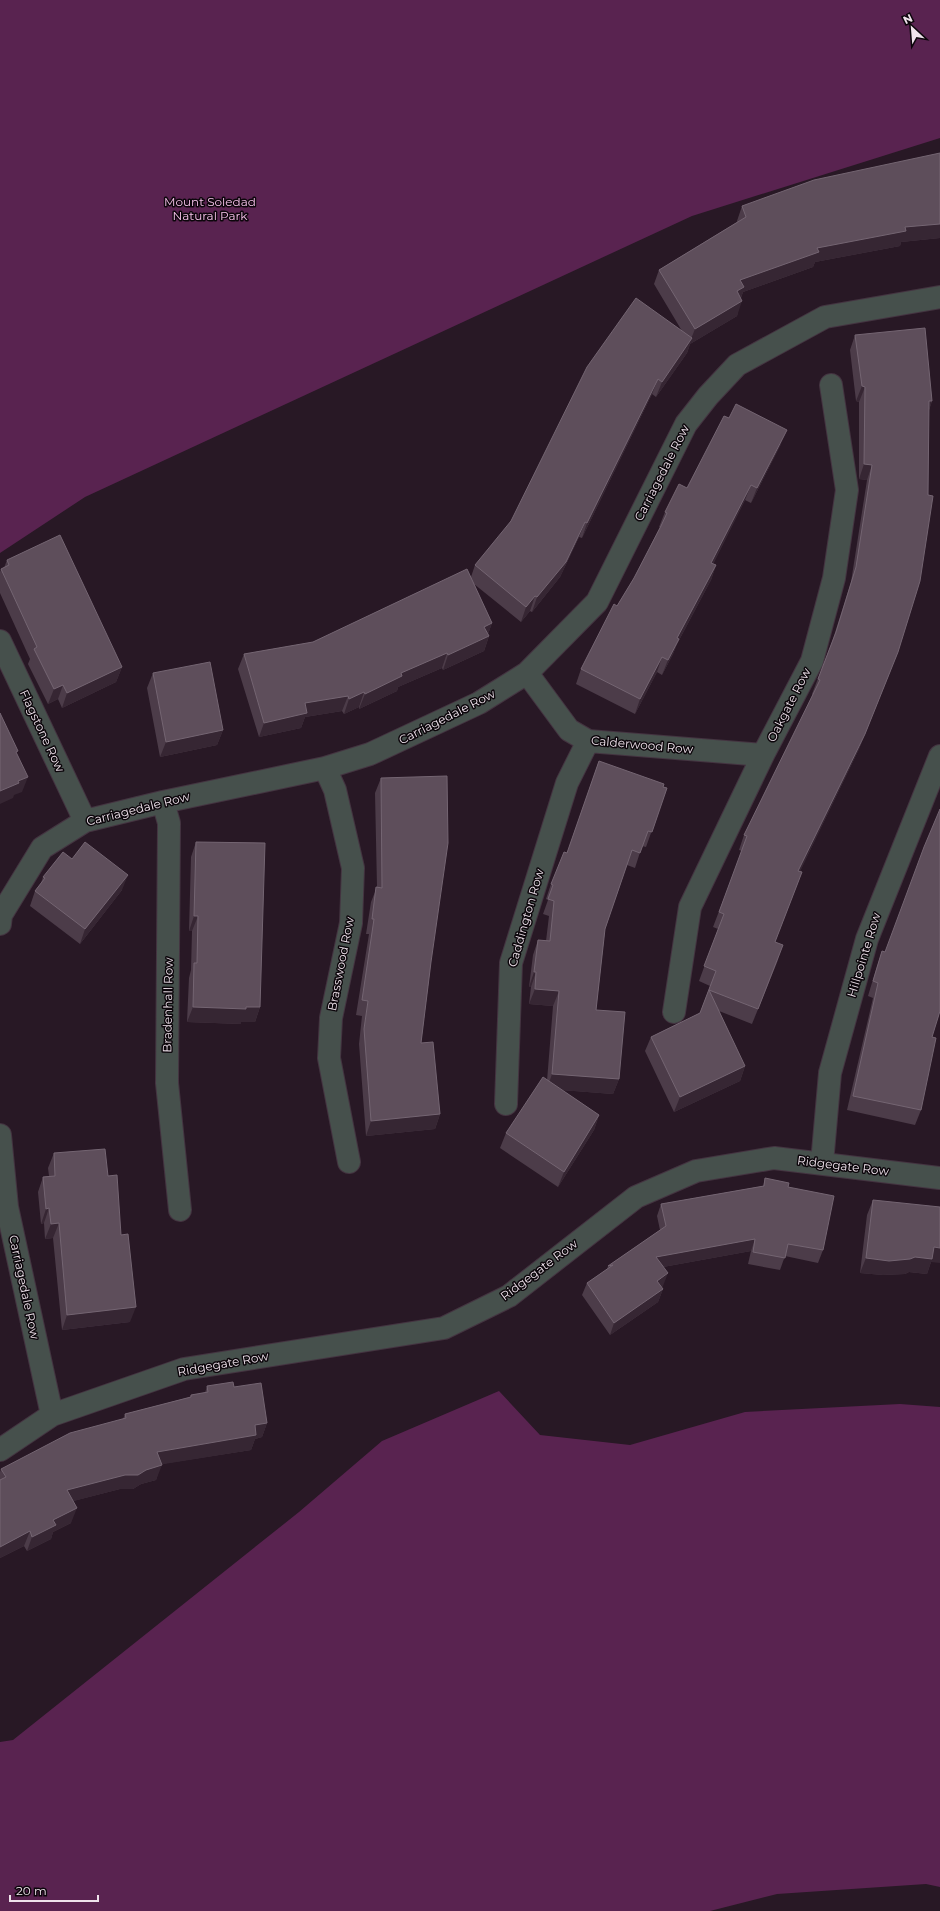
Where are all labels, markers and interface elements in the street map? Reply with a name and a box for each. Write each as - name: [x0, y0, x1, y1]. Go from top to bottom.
- north arrow: [892, 8, 932, 48]
- text: N: [901, 11, 915, 27]
- park label: Mount Soledad Natural Park: [164, 194, 256, 223]
- street label: Carriagedale Row: [631, 422, 693, 523]
- street label: Oakgate Row: [763, 665, 814, 744]
- street label: Carriagedale Row: [396, 686, 498, 747]
- street label: Flagstone Row: [17, 687, 68, 775]
- street label: Calderwood Row: [590, 733, 694, 756]
- street label: Carriagedale Row: [85, 788, 192, 829]
- street label: Caddington Row: [504, 867, 547, 969]
- street label: Hillpointe Row: [843, 910, 884, 999]
- street label: Brasswood Row: [324, 915, 357, 1012]
- street label: Bradenhall Row: [159, 957, 176, 1053]
- street label: Ridgegate Row: [796, 1152, 890, 1179]
- street label: Carriagedale Row: [6, 1233, 43, 1341]
- street label: Ridgegate Row: [497, 1236, 580, 1303]
- street label: Ridgegate Row: [176, 1348, 270, 1379]
- scale bar: [10, 1877, 98, 1903]
- text: 20 m: [16, 1883, 47, 1898]

